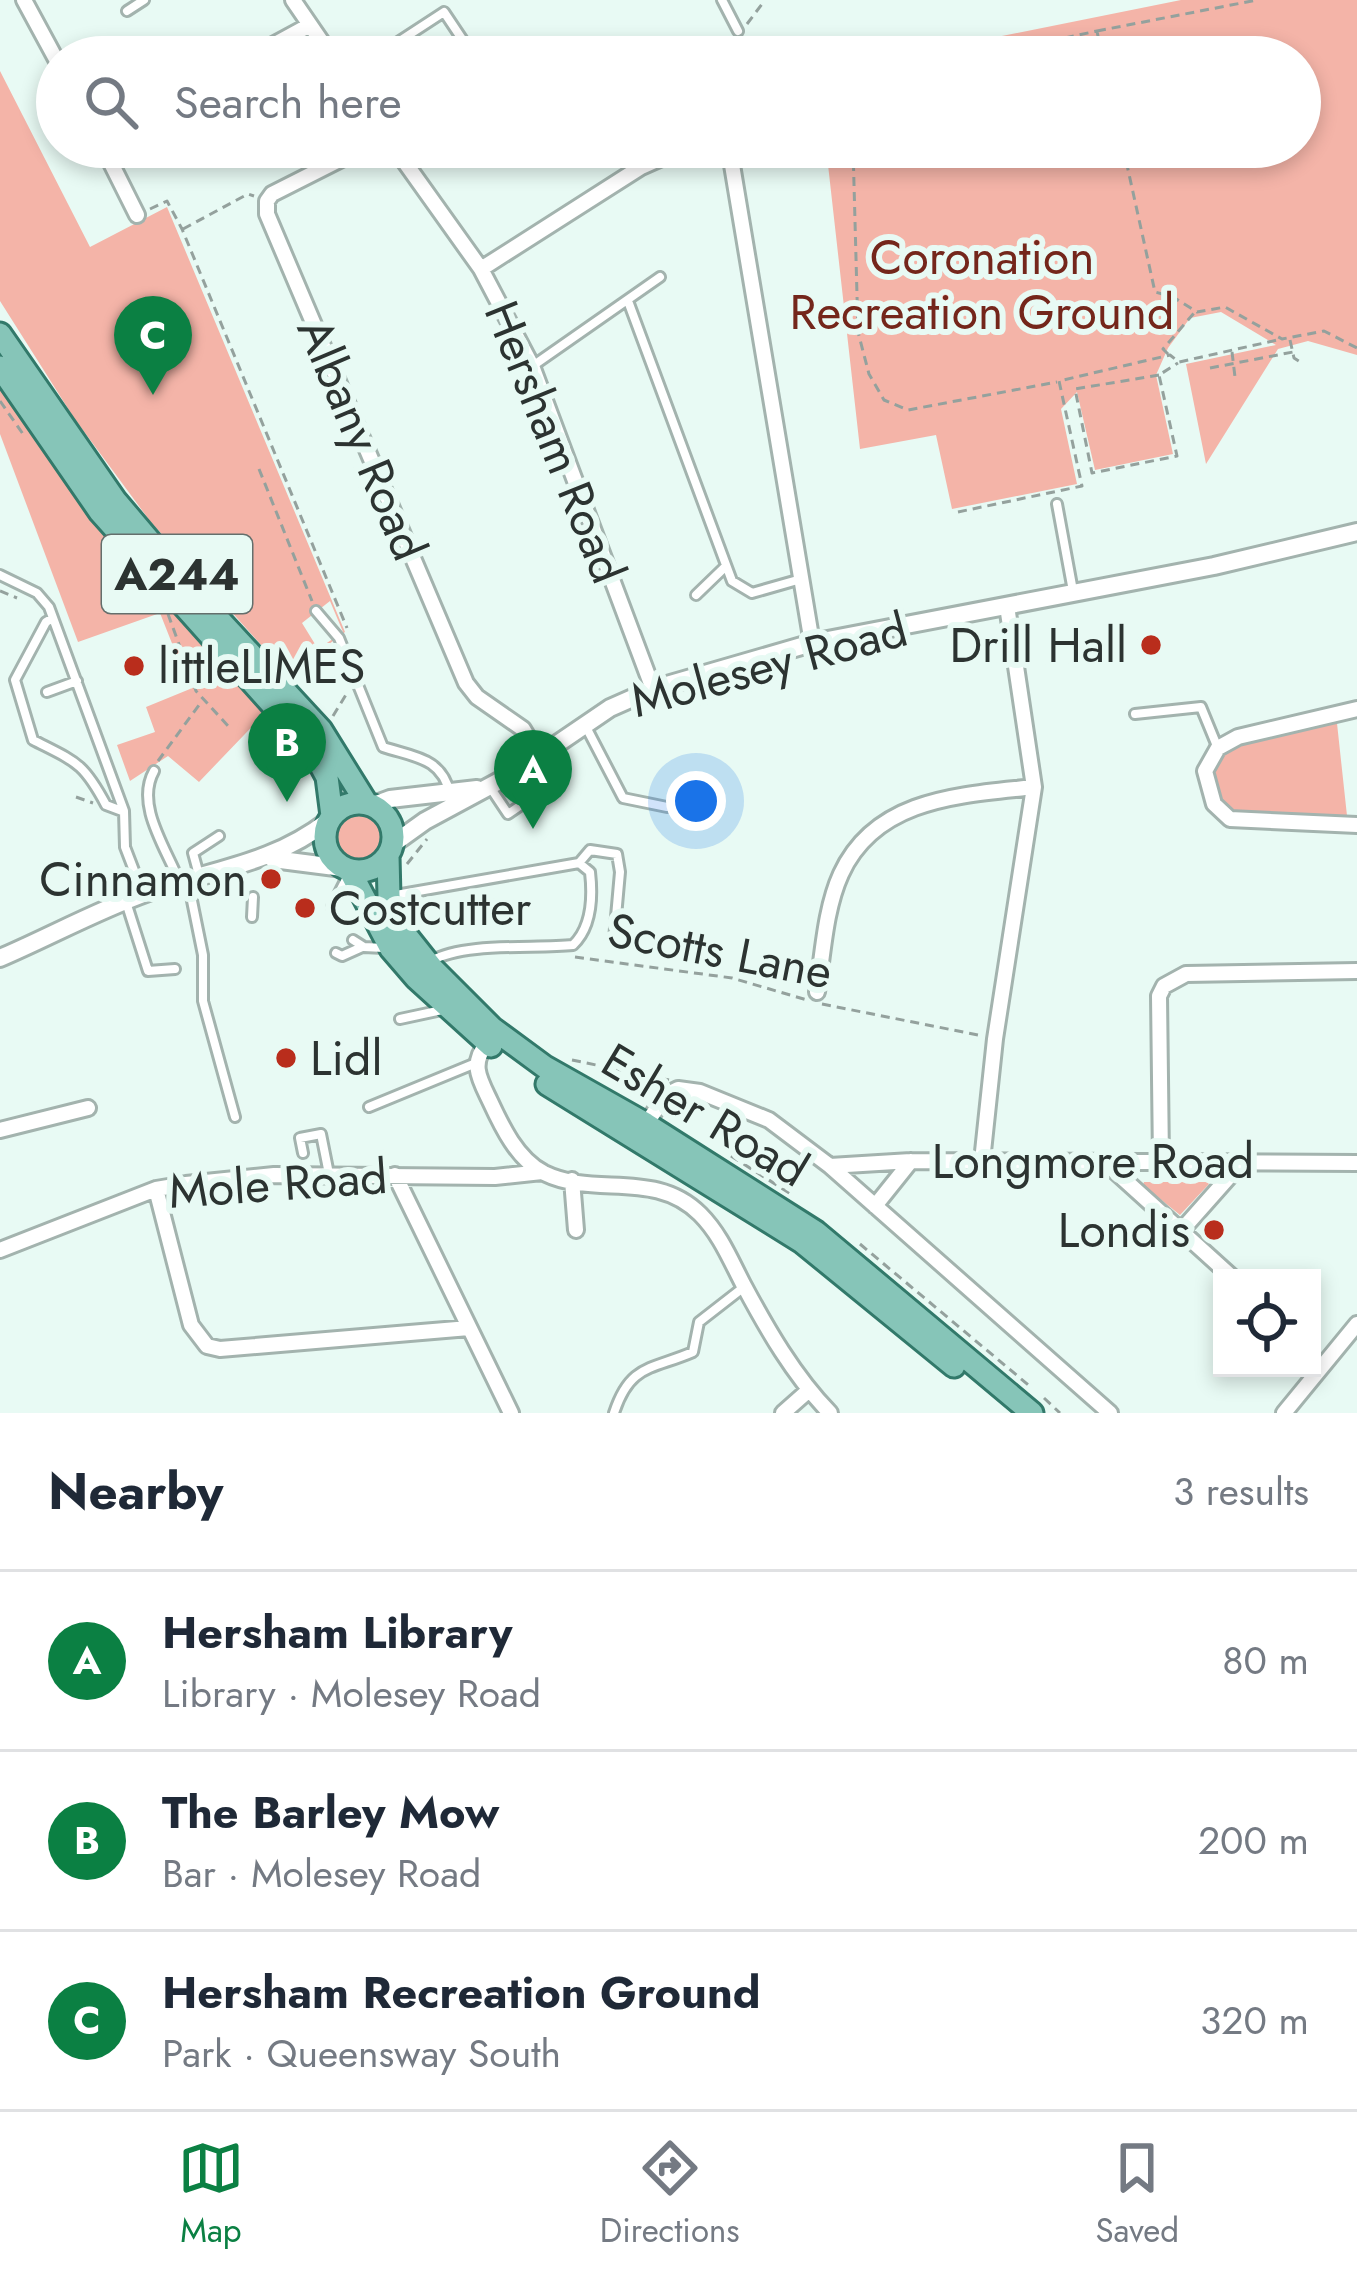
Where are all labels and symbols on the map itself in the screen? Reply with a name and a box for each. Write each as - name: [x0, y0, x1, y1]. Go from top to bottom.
- park label: Coronation Recreation Ground: [790, 223, 1174, 347]
- street label: Hersham Road: [467, 291, 643, 593]
- pin: C: [114, 296, 192, 395]
- street label: Albany Road: [280, 307, 444, 571]
- road number: A244: [102, 535, 252, 613]
- street label: Molesey Road: [623, 595, 915, 735]
- place label: Drill Hall: [949, 611, 1127, 680]
- place label: littleLIMES: [158, 632, 365, 701]
- marker: Drill Hall: [1138, 632, 1164, 658]
- marker: littleLIMES: [121, 653, 147, 679]
- pin: B: [248, 703, 326, 802]
- pin: A: [494, 730, 572, 829]
- your location: [666, 771, 726, 831]
- place label: Cinnamon: [39, 845, 247, 914]
- marker: Cinnamon: [258, 866, 284, 892]
- place label: Costcutter: [329, 874, 532, 943]
- marker: Costcutter: [292, 895, 318, 921]
- street label: Scotts Lane: [602, 895, 838, 1007]
- place label: Lidl: [310, 1024, 382, 1093]
- street label: Esher Road: [589, 1026, 821, 1204]
- marker: Lidl: [273, 1045, 299, 1071]
- street label: Longmore Road: [932, 1127, 1254, 1196]
- street label: Mole Road: [166, 1142, 390, 1226]
- place label: Londis: [1058, 1196, 1190, 1265]
- marker: Londis: [1201, 1217, 1227, 1243]

